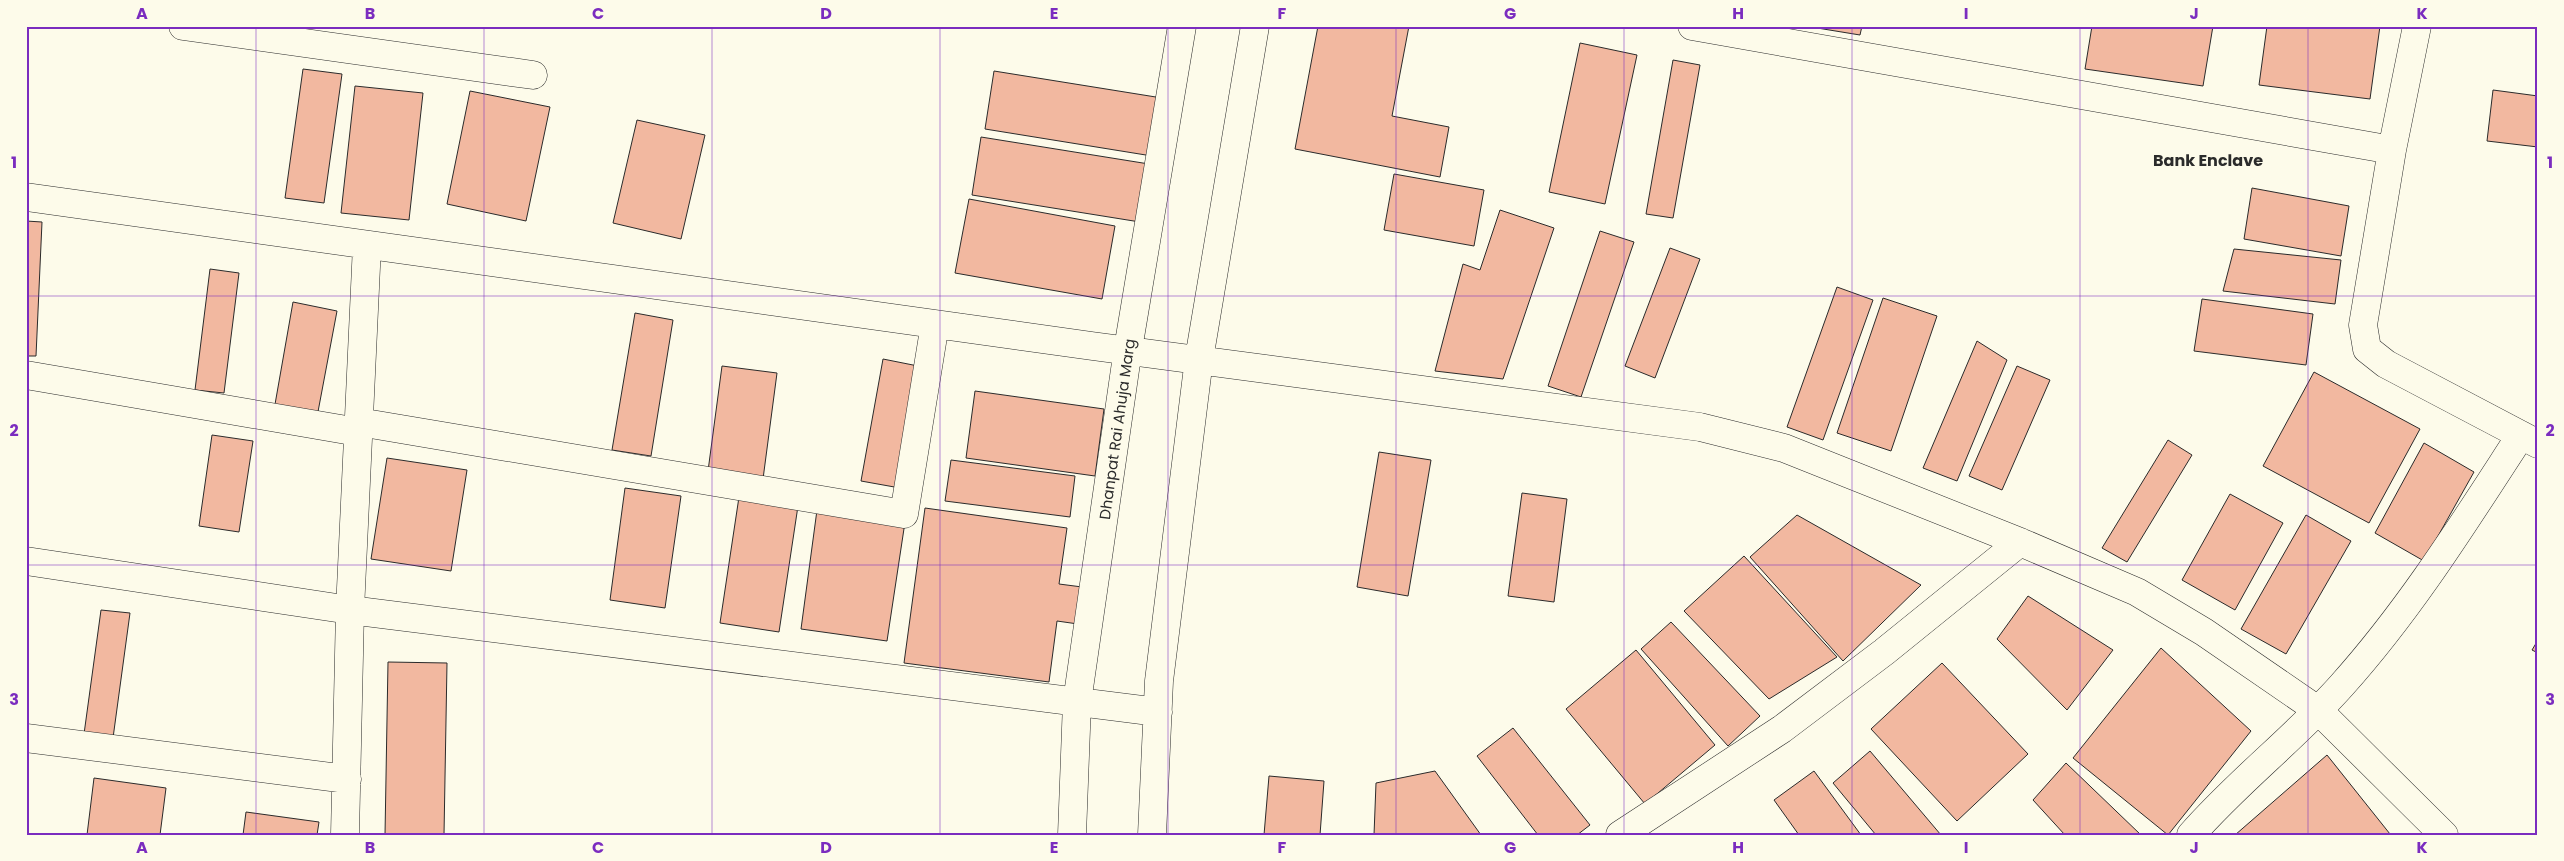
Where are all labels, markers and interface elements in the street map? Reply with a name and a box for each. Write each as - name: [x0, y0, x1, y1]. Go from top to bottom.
- text: A: [136, 2, 148, 25]
- text: B: [365, 2, 375, 25]
- text: C: [592, 2, 604, 25]
- text: D: [820, 2, 832, 25]
- text: E: [1050, 2, 1058, 25]
- text: F: [1278, 2, 1287, 25]
- text: G: [1504, 2, 1516, 25]
- text: H: [1732, 2, 1744, 25]
- text: I: [1964, 2, 1968, 25]
- text: J: [2189, 2, 2199, 25]
- text: K: [2416, 2, 2428, 25]
- district label: Bank Enclave: [2153, 149, 2263, 172]
- text: 1: [11, 151, 17, 174]
- text: 1: [2547, 151, 2553, 174]
- street label: Dhanpat Rai Ahuja Marg: [1094, 337, 1140, 521]
- text: 2: [9, 419, 19, 442]
- text: 2: [2545, 419, 2555, 442]
- text: 3: [9, 688, 19, 711]
- text: 3: [2545, 688, 2555, 711]
- text: A: [136, 836, 148, 859]
- text: B: [365, 836, 375, 859]
- text: C: [592, 836, 604, 859]
- text: D: [820, 836, 832, 859]
- text: E: [1050, 836, 1058, 859]
- text: F: [1278, 836, 1287, 859]
- text: G: [1504, 836, 1516, 859]
- text: H: [1732, 836, 1744, 859]
- text: I: [1964, 836, 1968, 859]
- text: J: [2189, 836, 2199, 859]
- text: K: [2416, 836, 2428, 859]

